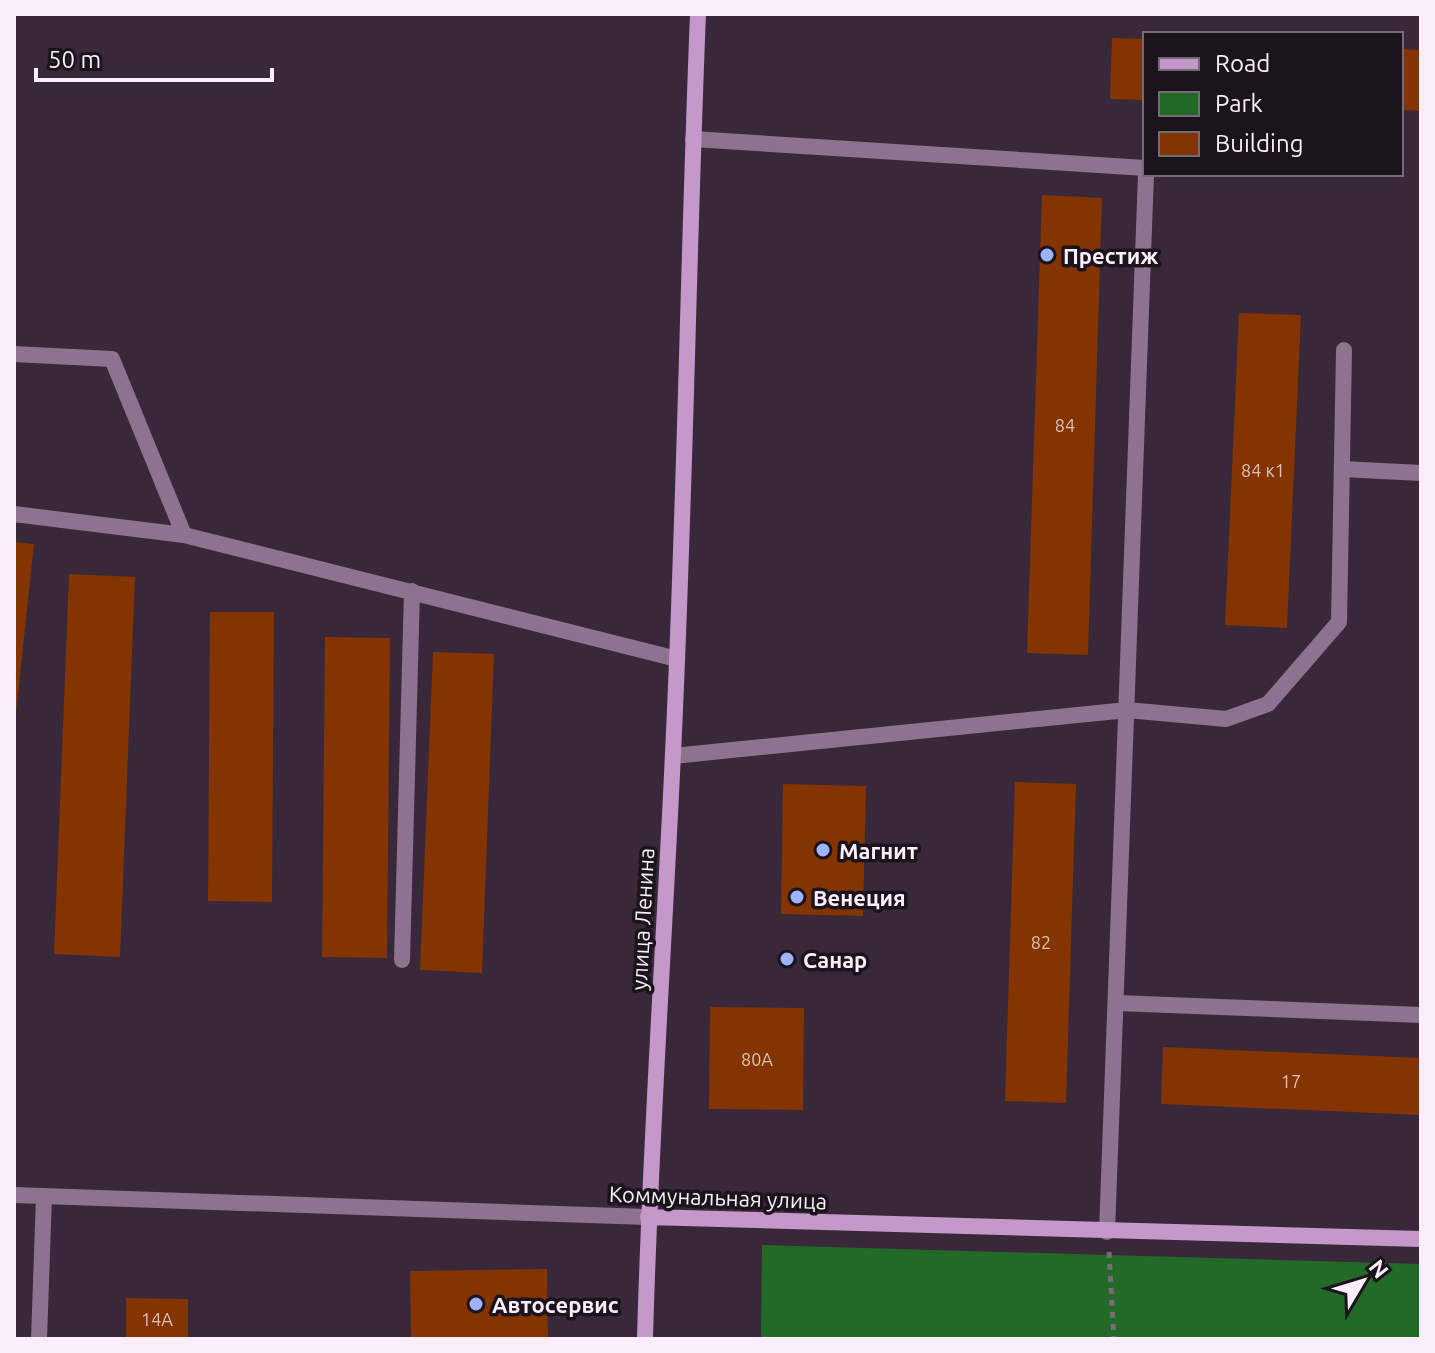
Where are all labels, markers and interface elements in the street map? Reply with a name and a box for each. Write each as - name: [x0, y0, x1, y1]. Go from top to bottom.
- scale bar: [36, 32, 272, 82]
- legend: [1143, 32, 1403, 176]
- text: 50 m: [48, 46, 101, 73]
- text: Road: [1215, 50, 1270, 77]
- text: Park: [1215, 90, 1263, 117]
- text: Building: [1215, 130, 1303, 157]
- place label: Престиж: [1063, 243, 1158, 268]
- marker: Престиж: [1038, 246, 1056, 264]
- house number: 84: [1055, 415, 1075, 435]
- house number: 84 к1: [1241, 460, 1285, 480]
- place label: Магнит: [839, 838, 918, 863]
- marker: Магнит: [814, 841, 832, 859]
- street label: улица Ленина: [626, 847, 658, 991]
- place label: Венеция: [813, 885, 906, 910]
- marker: Венеция: [788, 888, 806, 906]
- house number: 82: [1031, 932, 1051, 952]
- place label: Санар: [803, 947, 867, 972]
- marker: Санар: [778, 950, 796, 968]
- house number: 80А: [741, 1049, 773, 1069]
- house number: 17: [1281, 1071, 1301, 1091]
- street label: Коммунальная улица: [608, 1181, 828, 1213]
- north arrow: [1323, 1241, 1403, 1321]
- text: N: [1364, 1254, 1394, 1283]
- place label: Автосервис: [492, 1292, 619, 1317]
- marker: Автосервис: [467, 1295, 485, 1313]
- house number: 14А: [141, 1309, 173, 1329]

